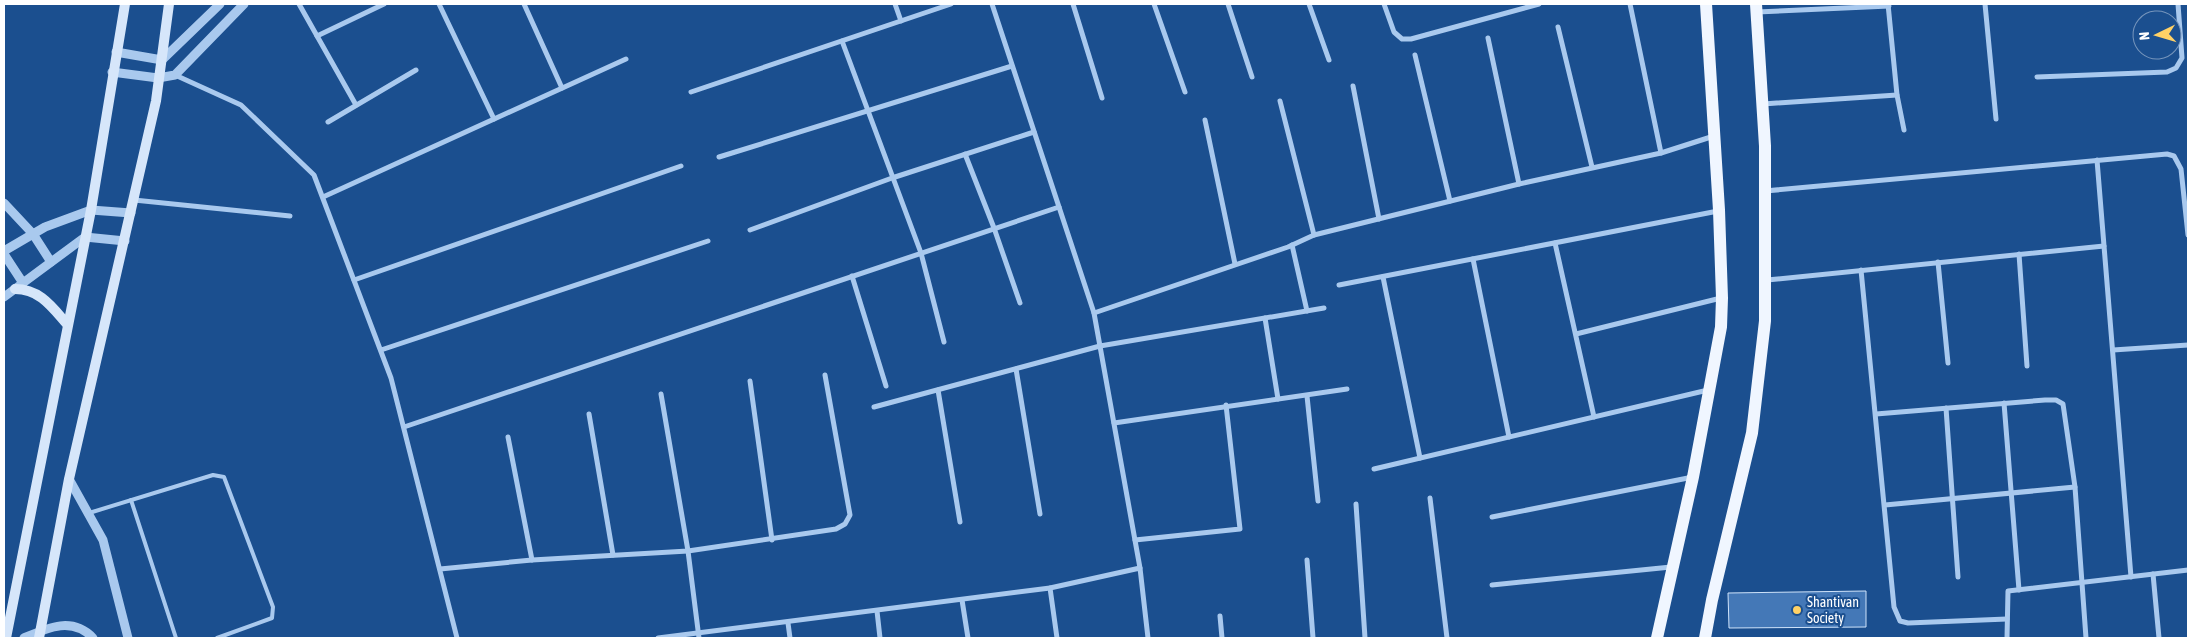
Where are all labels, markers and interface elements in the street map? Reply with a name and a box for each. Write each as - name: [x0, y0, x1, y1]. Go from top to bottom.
- north arrow: [2132, 10, 2182, 60]
- text: N: [2136, 31, 2152, 41]
- place label: Shantivan Society: [1807, 594, 1859, 626]
- marker: Shantivan Society: [1791, 604, 1803, 616]

